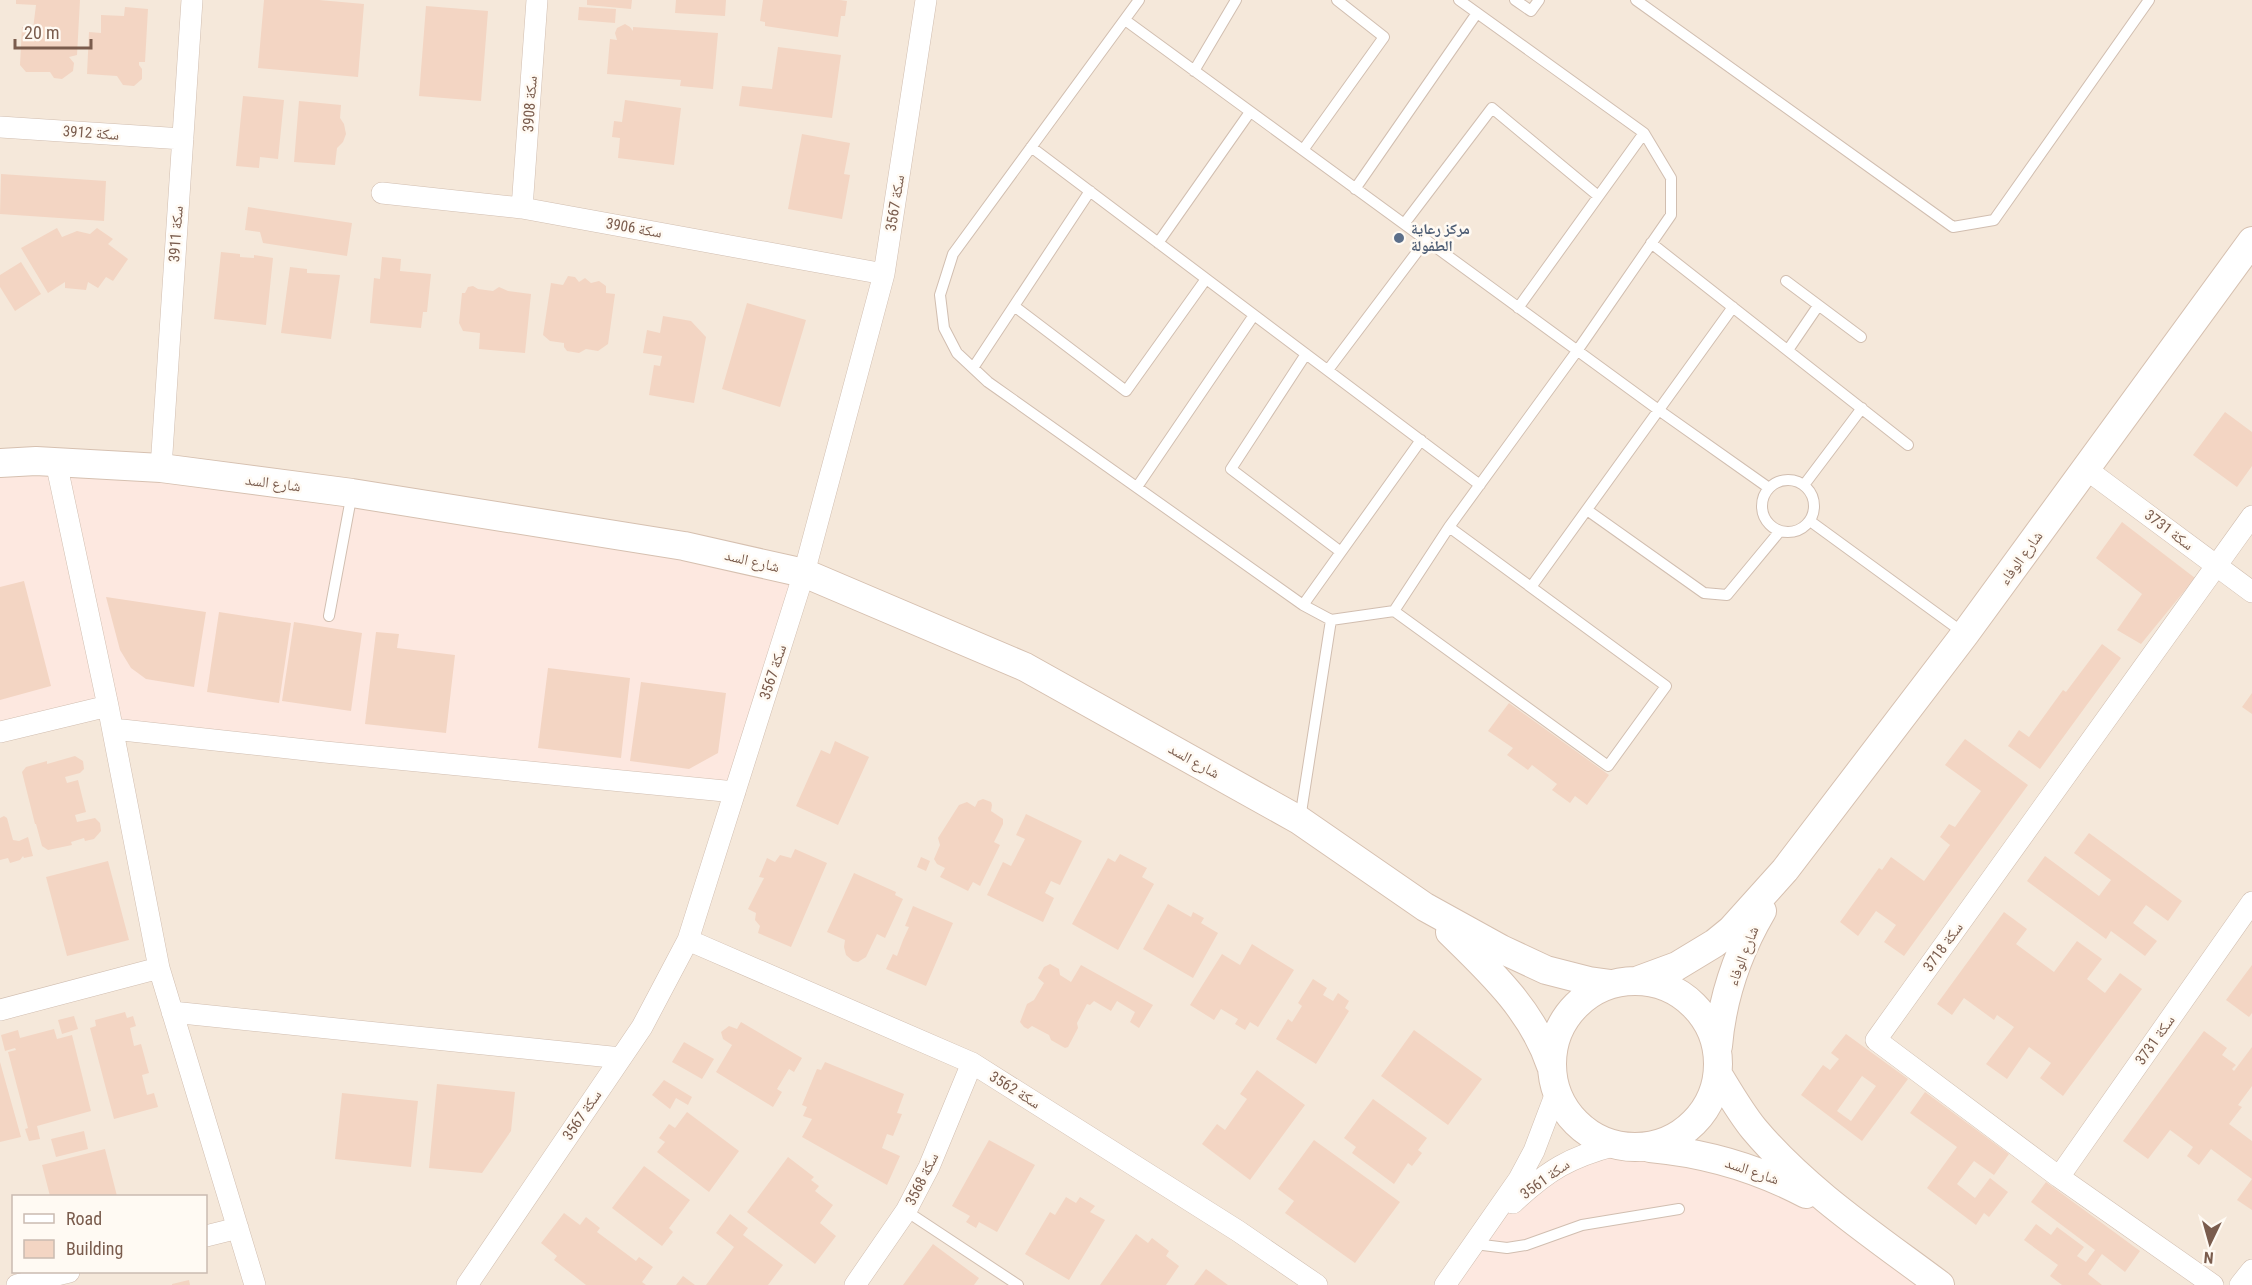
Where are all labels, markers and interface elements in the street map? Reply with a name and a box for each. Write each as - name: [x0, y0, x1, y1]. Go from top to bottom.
- scale bar: [15, 12, 92, 50]
- text: 20 m: [24, 22, 59, 43]
- street label: سكة 3908: [519, 75, 541, 133]
- street label: سكة 3912: [62, 122, 120, 144]
- street label: سكة 3567: [882, 174, 908, 232]
- street label: سكة 3911: [165, 205, 187, 263]
- street label: سكة 3906: [605, 214, 664, 242]
- place label: مركز رعاية الطفولة: [1411, 220, 1470, 255]
- marker: مركز رعاية الطفولة: [1392, 231, 1406, 245]
- street label: شارع السد: [244, 471, 302, 496]
- street label: سكة 3731: [2141, 506, 2197, 554]
- street label: شارع الوفاء: [1995, 527, 2047, 589]
- street label: شارع السد: [723, 546, 781, 577]
- street label: سكة 3567: [756, 642, 790, 702]
- street label: شارع السد: [1165, 740, 1223, 783]
- street label: سكة 3718: [1919, 919, 1967, 975]
- street label: شارع الوفاء: [1723, 924, 1764, 989]
- street label: سكة 3731: [2131, 1012, 2179, 1068]
- street label: سكة 3562: [986, 1067, 1044, 1113]
- street label: سكة 3567: [559, 1086, 605, 1143]
- street label: سكة 3568: [902, 1150, 943, 1208]
- street label: شارع السد: [1722, 1153, 1781, 1190]
- street label: سكة 3561: [1517, 1155, 1573, 1203]
- legend: [12, 1195, 207, 1273]
- text: Road: [66, 1208, 102, 1229]
- north arrow: [2180, 1213, 2240, 1273]
- text: Building: [66, 1238, 123, 1259]
- text: N: [2203, 1248, 2214, 1267]

